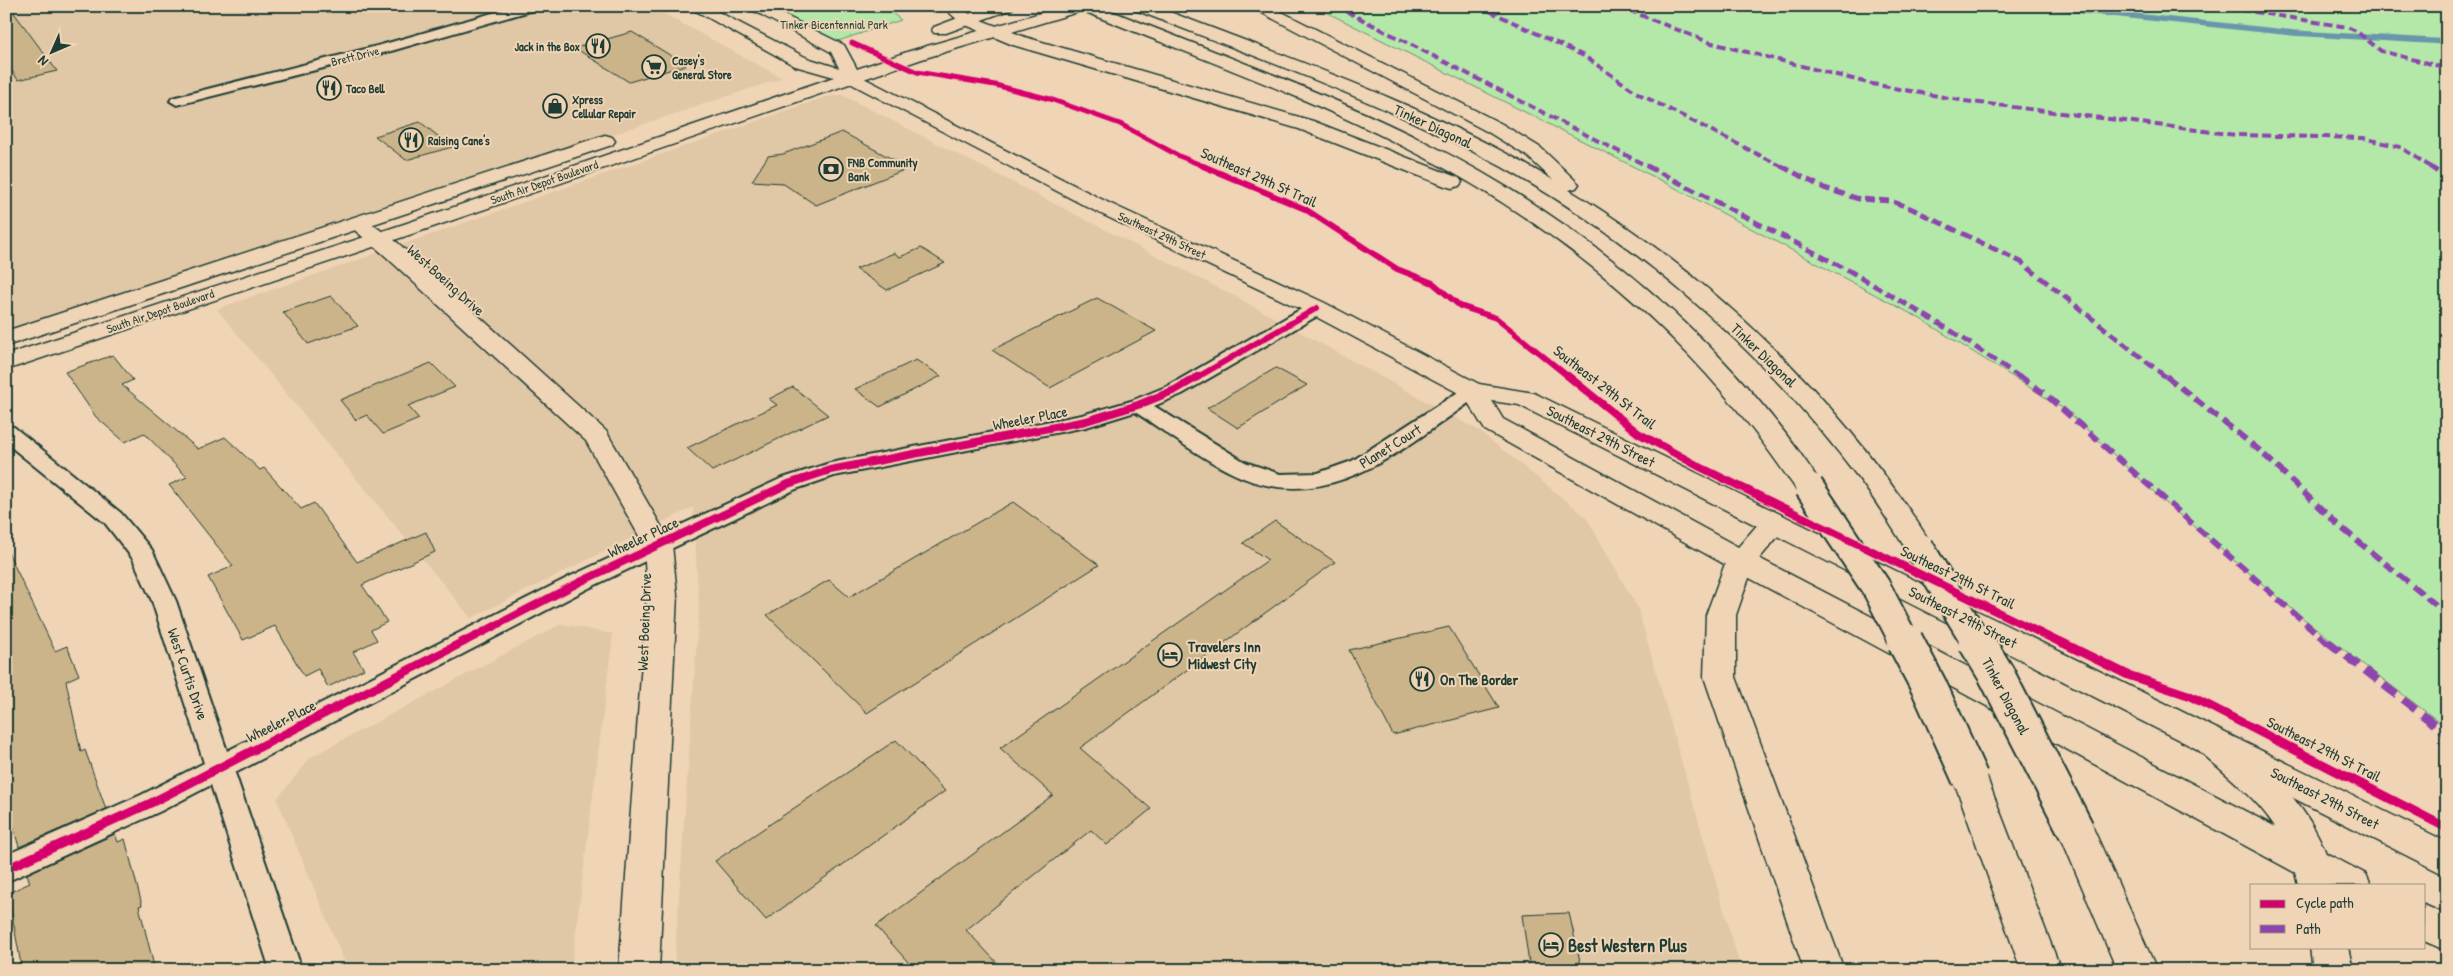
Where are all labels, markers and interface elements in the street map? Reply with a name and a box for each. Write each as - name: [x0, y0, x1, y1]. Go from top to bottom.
- park label: Tinker Bicentennial Park: [780, 16, 888, 33]
- north arrow: [28, 28, 78, 78]
- restaurant icon: Jack in the Box: [585, 33, 611, 59]
- place label: Jack in the Box: [515, 38, 581, 55]
- street label: Brett Drive: [329, 42, 381, 70]
- text: N: [33, 52, 52, 71]
- place label: Casey's General Store: [672, 52, 732, 83]
- supermarket icon: Casey's General Store: [641, 54, 667, 80]
- restaurant icon: Taco Bell: [316, 75, 342, 101]
- place label: Taco Bell: [345, 80, 385, 97]
- place label: Xpress Cellular Repair: [572, 91, 636, 123]
- shop icon: Xpress Cellular Repair: [542, 93, 568, 119]
- street label: Tinker Diagonal: [1390, 99, 1476, 153]
- restaurant icon: Raising Cane's: [398, 127, 424, 153]
- place label: Raising Cane's: [428, 132, 490, 150]
- street label: Southeast 29th St Trail: [1197, 142, 1321, 212]
- place label: FNB Community Bank: [847, 154, 918, 185]
- street label: South Air Depot Boulevard: [488, 155, 600, 208]
- bank icon: FNB Community Bank: [818, 156, 844, 182]
- street label: Southeast 29th Street: [1115, 207, 1210, 263]
- street label: West Boeing Drive: [403, 240, 489, 321]
- street label: South Air Depot Boulevard: [104, 284, 216, 337]
- street label: Tinker Diagonal: [1726, 318, 1802, 392]
- street label: Southeast 29th St Trail: [1549, 340, 1661, 434]
- street label: Wheeler Place: [991, 400, 1069, 436]
- street label: Southeast 29th Street: [1543, 400, 1660, 473]
- street label: Planet Court: [1355, 418, 1426, 473]
- street label: Wheeler Place: [604, 512, 682, 562]
- street label: Southeast 29th St Trail: [1897, 540, 2019, 614]
- street label: West Boeing Drive: [632, 573, 656, 671]
- street label: Southeast 29th Street: [1905, 581, 2022, 654]
- street label: West Curtis Drive: [163, 625, 213, 723]
- place label: Travelers Inn Midwest City: [1187, 636, 1261, 675]
- hotel icon: Travelers Inn Midwest City: [1157, 642, 1183, 668]
- street label: Tinker Diagonal: [1977, 654, 2035, 738]
- restaurant icon: On The Border: [1409, 666, 1435, 692]
- place label: On The Border: [1440, 669, 1519, 690]
- street label: Wheeler Place: [243, 694, 319, 748]
- street label: Southeast 29th St Trail: [2263, 711, 2385, 787]
- street label: Southeast 29th Street: [2267, 762, 2384, 835]
- legend: [2250, 884, 2426, 948]
- text: Cycle path: [2296, 892, 2354, 913]
- text: Path: [2296, 918, 2321, 939]
- hotel icon: Best Western Plus: [1538, 932, 1564, 958]
- place label: Best Western Plus: [1568, 933, 1687, 958]

